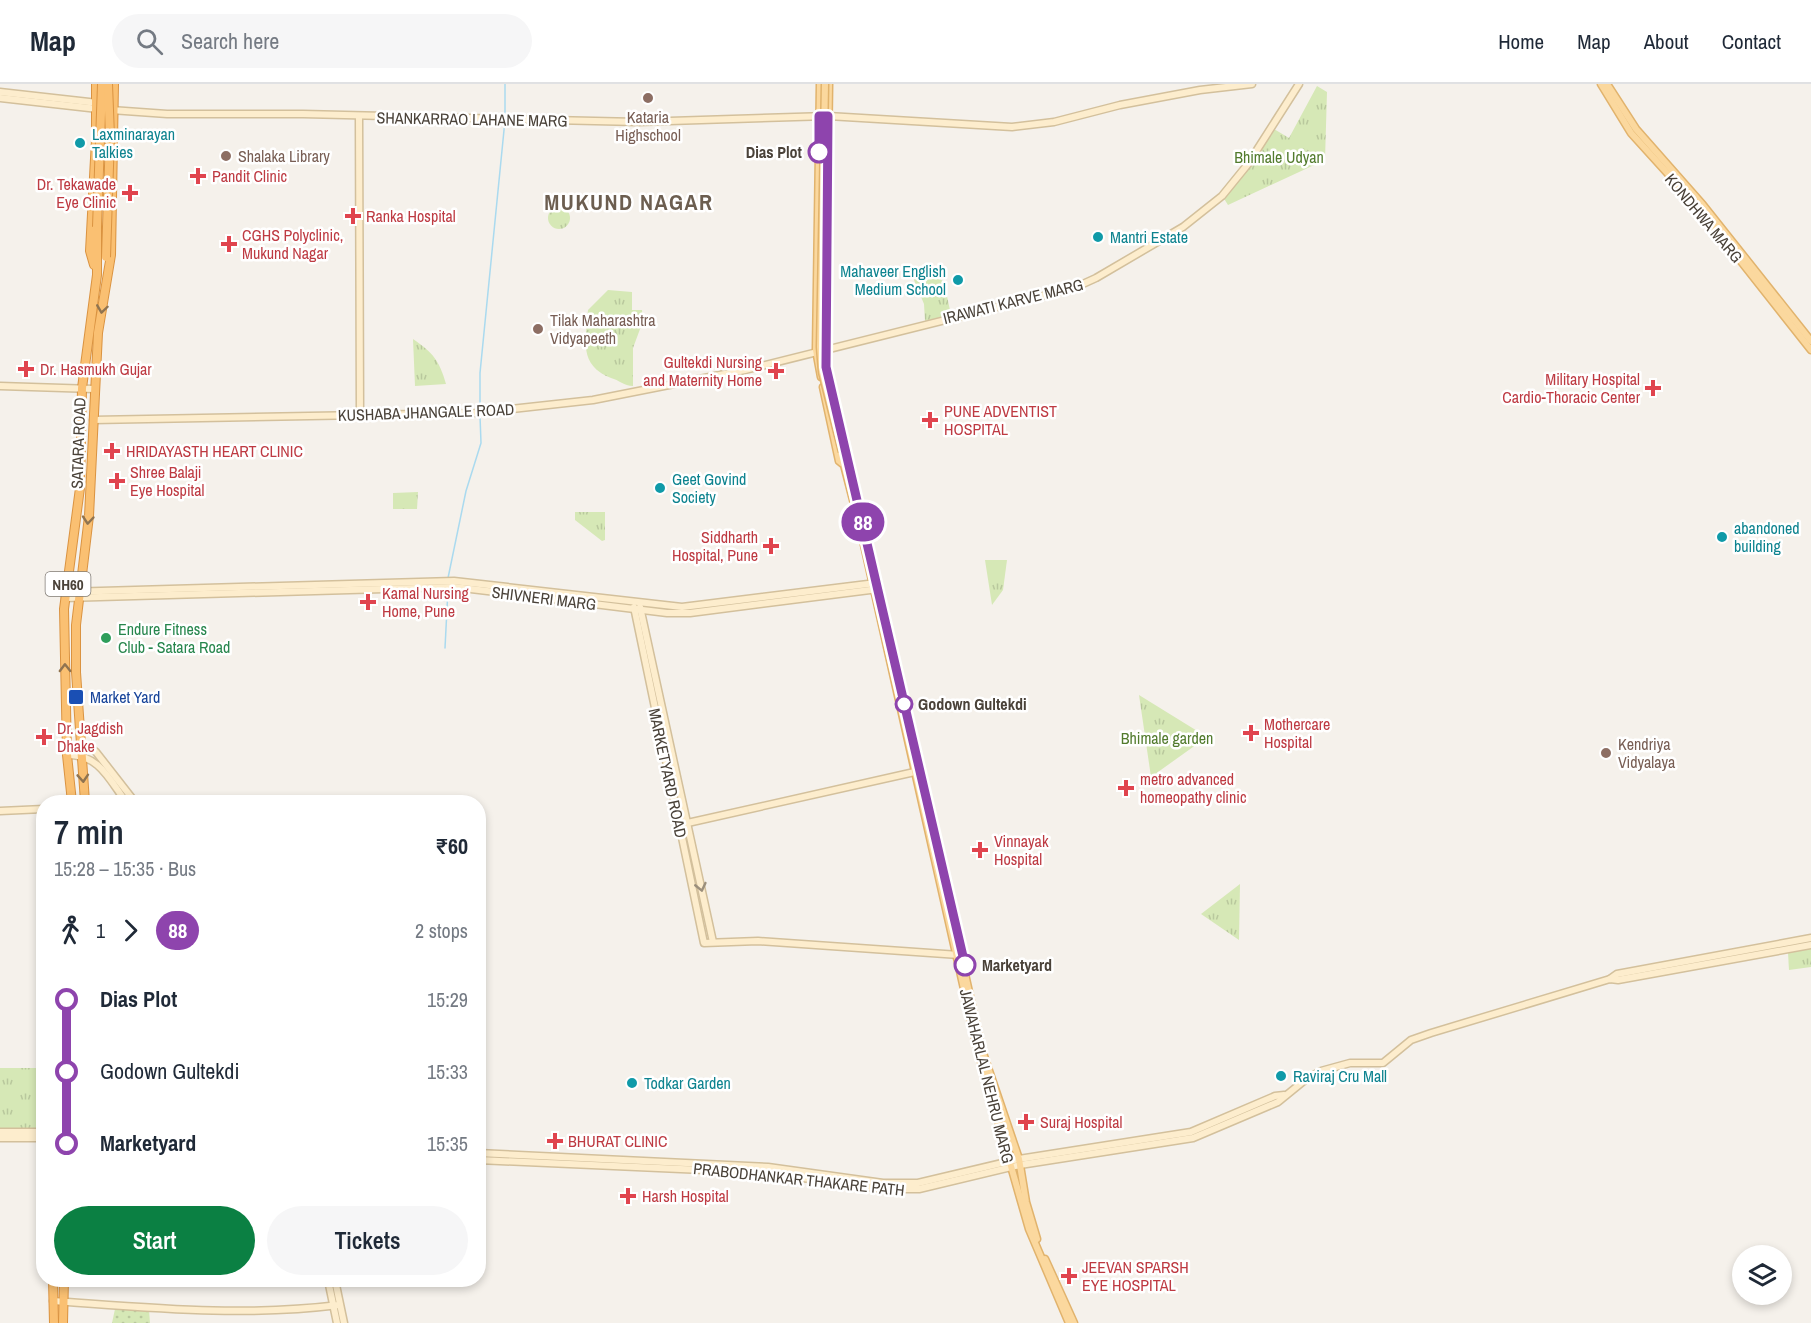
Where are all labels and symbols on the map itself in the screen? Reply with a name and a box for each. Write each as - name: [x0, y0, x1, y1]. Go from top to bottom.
- marker: Kataria Highschool: [641, 91, 655, 105]
- street label: SHANKARRAO LAHANE MARG: [376, 106, 568, 132]
- place label: Kataria Highschool: [615, 106, 681, 146]
- place label: Laxminarayan Talkies: [92, 123, 175, 163]
- marker: Laxminarayan Talkies: [73, 136, 87, 150]
- place label: Dias Plot: [746, 141, 803, 163]
- marker: Dias Plot: [808, 141, 830, 163]
- place label: Shalaka Library: [238, 145, 330, 167]
- park label: Bhimale Udyan: [1234, 146, 1324, 168]
- marker: Shalaka Library: [219, 149, 233, 163]
- place label: Pandit Clinic: [212, 165, 288, 187]
- marker: Pandit Clinic: [189, 167, 207, 185]
- street label: KONDHWA MARG: [1660, 169, 1748, 267]
- place label: Dr. Tekawade Eye Clinic: [37, 173, 116, 213]
- marker: Dr. Tekawade Eye Clinic: [121, 184, 139, 202]
- district label: MUKUND NAGAR: [544, 187, 714, 217]
- place label: Ranka Hospital: [366, 205, 456, 227]
- marker: Ranka Hospital: [344, 207, 362, 225]
- place label: CGHS Polyclinic, Mukund Nagar: [242, 224, 343, 264]
- place label: Mantri Estate: [1110, 226, 1188, 248]
- marker: Mantri Estate: [1091, 230, 1105, 244]
- marker: CGHS Polyclinic, Mukund Nagar: [220, 235, 238, 253]
- place label: Mahaveer English Medium School: [840, 260, 946, 300]
- street label: IRAWATI KARVE MARG: [941, 273, 1085, 329]
- marker: Mahaveer English Medium School: [951, 273, 965, 287]
- one-way arrow: [96, 305, 108, 314]
- place label: Tilak Maharashtra Vidyapeeth: [550, 309, 656, 349]
- marker: Tilak Maharashtra Vidyapeeth: [531, 322, 545, 336]
- place label: Gultekdi Nursing and Maternity Home: [643, 351, 763, 391]
- place label: Dr. Hasmukh Gujar: [40, 358, 152, 380]
- marker: Dr. Hasmukh Gujar: [17, 360, 35, 378]
- marker: Gultekdi Nursing and Maternity Home: [767, 362, 785, 380]
- place label: Military Hospital Cardio-Thoracic Center: [1502, 368, 1641, 408]
- marker: Military Hospital Cardio-Thoracic Center: [1644, 379, 1662, 397]
- street label: SATARA ROAD: [65, 397, 91, 489]
- street label: KUSHABA JHANGALE ROAD: [337, 398, 515, 426]
- place label: PUNE ADVENTIST HOSPITAL: [944, 400, 1057, 440]
- marker: PUNE ADVENTIST HOSPITAL: [921, 411, 939, 429]
- place label: HRIDAYASTH HEART CLINIC: [126, 440, 303, 462]
- marker: HRIDAYASTH HEART CLINIC: [103, 442, 121, 460]
- place label: Shree Balaji Eye Hospital: [130, 461, 204, 501]
- place label: Geet Govind Society: [672, 468, 746, 508]
- marker: Shree Balaji Eye Hospital: [108, 472, 126, 490]
- marker: Geet Govind Society: [653, 481, 667, 495]
- line badge: 88: [836, 502, 890, 542]
- one-way arrow: [82, 516, 95, 525]
- place label: abandoned building: [1734, 517, 1800, 557]
- place label: Siddharth Hospital, Pune: [672, 526, 758, 566]
- marker: abandoned building: [1715, 530, 1729, 544]
- marker: Siddharth Hospital, Pune: [762, 537, 780, 555]
- road number: NH60: [46, 572, 90, 596]
- street label: SHIVNERI MARG: [491, 581, 597, 615]
- place label: Kamal Nursing Home, Pune: [382, 582, 469, 622]
- marker: Kamal Nursing Home, Pune: [359, 593, 377, 611]
- place label: Endure Fitness Club - Satara Road: [118, 618, 230, 658]
- marker: Endure Fitness Club - Satara Road: [99, 631, 113, 645]
- one-way arrow: [58, 664, 71, 673]
- place label: Market Yard: [90, 686, 160, 708]
- marker: Market Yard: [67, 688, 85, 706]
- place label: Godown Gultekdi: [918, 693, 1027, 715]
- marker: Godown Gultekdi: [895, 695, 913, 713]
- street label: MARKETYARD ROAD: [644, 706, 692, 840]
- place label: Mothercare Hospital: [1264, 713, 1330, 753]
- place label: Dr. Jagdish Dhake: [57, 717, 123, 757]
- marker: Mothercare Hospital: [1242, 724, 1260, 742]
- park label: Bhimale garden: [1121, 727, 1213, 749]
- marker: Dr. Jagdish Dhake: [35, 728, 53, 746]
- place label: Kendriya Vidyalaya: [1618, 733, 1676, 773]
- marker: Kendriya Vidyalaya: [1599, 746, 1613, 760]
- place label: metro advanced homeopathy clinic: [1140, 768, 1247, 808]
- one-way arrow: [77, 774, 90, 783]
- marker: metro advanced homeopathy clinic: [1117, 779, 1135, 797]
- place label: Vinnayak Hospital: [994, 830, 1049, 870]
- marker: Vinnayak Hospital: [971, 841, 989, 859]
- one-way arrow: [693, 881, 706, 891]
- marker: Marketyard: [954, 954, 976, 976]
- place label: Marketyard: [982, 954, 1052, 976]
- street label: JAWAHARLAL NEHRU MARG: [955, 986, 1019, 1166]
- place label: Raviraj Cru Mall: [1293, 1065, 1387, 1087]
- marker: Raviraj Cru Mall: [1274, 1069, 1288, 1083]
- place label: Todkar Garden: [644, 1072, 731, 1094]
- marker: Todkar Garden: [625, 1076, 639, 1090]
- place label: Suraj Hospital: [1040, 1111, 1122, 1133]
- marker: Suraj Hospital: [1017, 1113, 1035, 1131]
- place label: BHURAT CLINIC: [568, 1130, 667, 1152]
- marker: BHURAT CLINIC: [546, 1132, 564, 1150]
- street label: PRABODHANKAR THAKARE PATH: [692, 1157, 906, 1201]
- place label: Harsh Hospital: [642, 1185, 729, 1207]
- marker: Harsh Hospital: [619, 1187, 637, 1205]
- place label: JEEVAN SPARSH EYE HOSPITAL: [1082, 1256, 1189, 1296]
- marker: JEEVAN SPARSH EYE HOSPITAL: [1060, 1267, 1078, 1285]

